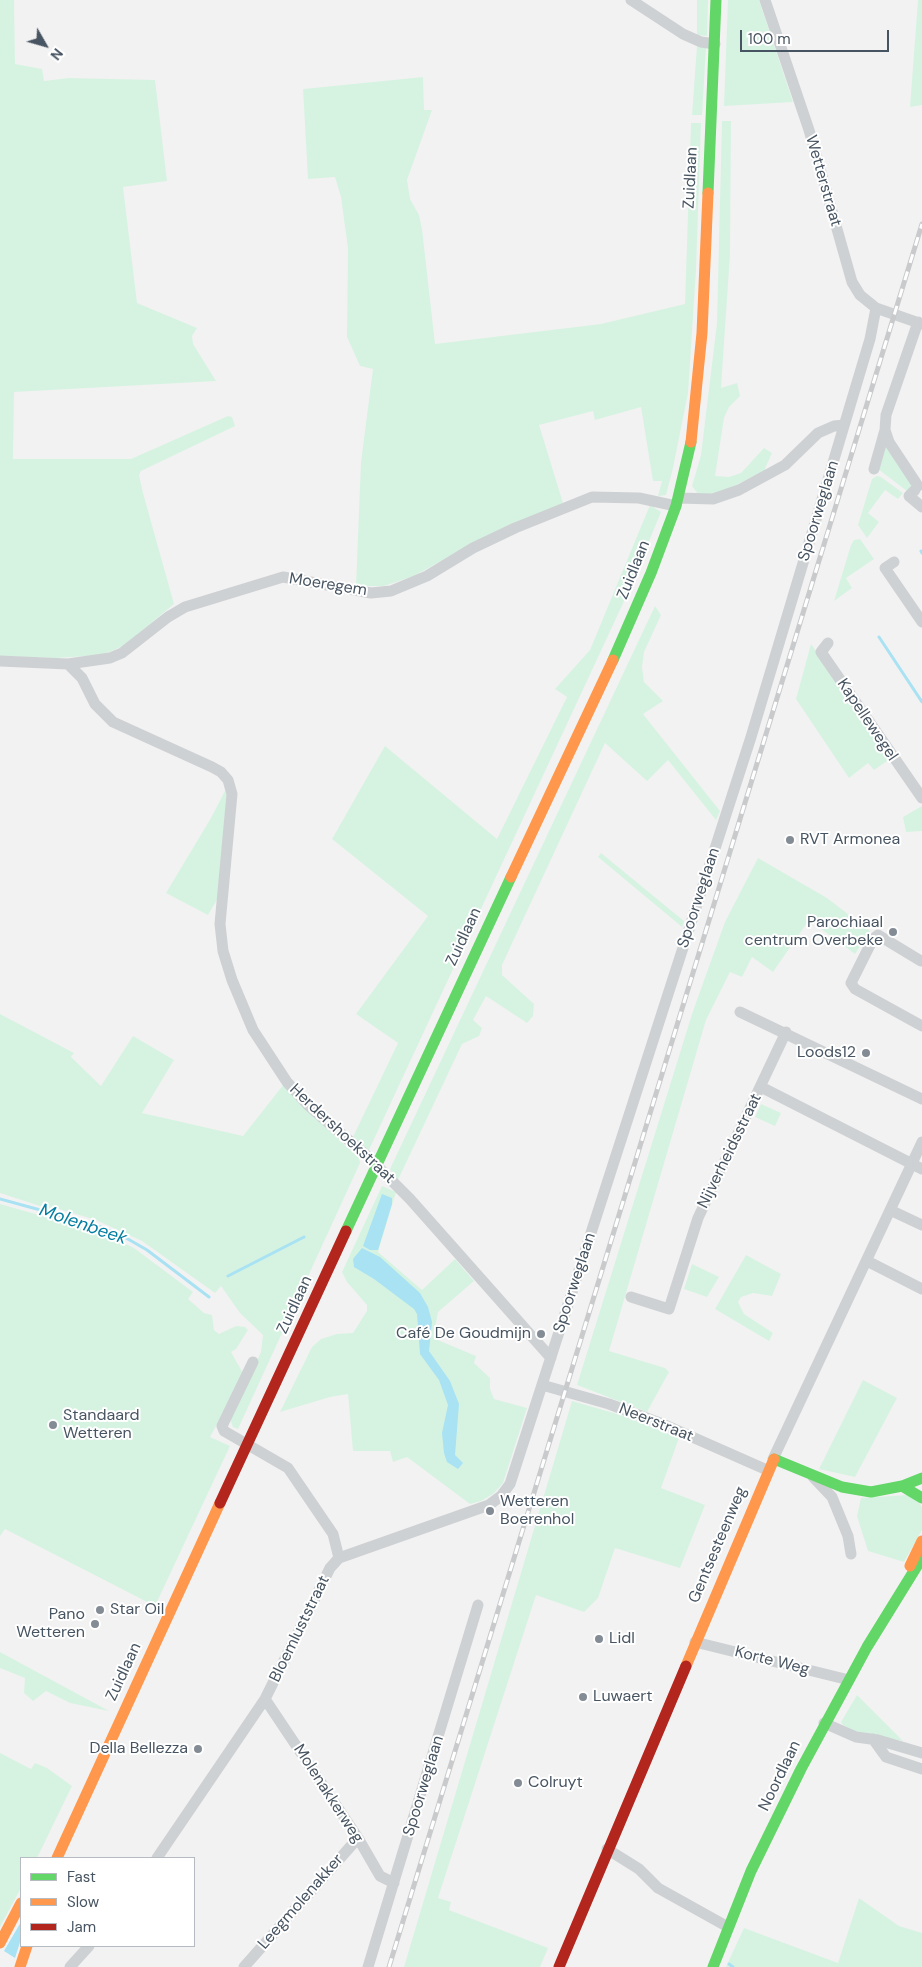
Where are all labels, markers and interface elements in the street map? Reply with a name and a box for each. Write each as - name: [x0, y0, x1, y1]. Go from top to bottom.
- north arrow: [20, 20, 70, 70]
- scale bar: [742, 20, 891, 52]
- text: 100 m: [748, 29, 791, 49]
- text: N: [47, 45, 67, 64]
- street label: Wetterstraat: [801, 133, 845, 229]
- street label: Zuidlaan: [680, 147, 702, 209]
- street label: Spoorweglaan: [795, 458, 843, 564]
- street label: Zuidlaan: [614, 538, 654, 602]
- street label: Moeregem: [288, 569, 368, 601]
- street label: Kapellewegel: [833, 675, 901, 765]
- place label: RVT Armonea: [800, 830, 900, 850]
- marker: RVT Armonea: [784, 834, 796, 846]
- street label: Spoorweglaan: [674, 845, 724, 951]
- street label: Zuidlaan: [442, 905, 486, 969]
- place label: Parochiaal centrum Overbeke: [745, 913, 883, 951]
- marker: Parochiaal centrum Overbeke: [887, 926, 899, 938]
- place label: Loods12: [797, 1043, 856, 1063]
- marker: Loods12: [860, 1047, 872, 1059]
- street label: Herdershoekstraat: [285, 1080, 399, 1188]
- street label: Nijverheidsstraat: [694, 1090, 766, 1212]
- water label: Molenbeek: [36, 1200, 130, 1250]
- street label: Spoorweglaan: [550, 1230, 600, 1336]
- street label: Zuidlaan: [273, 1273, 317, 1337]
- place label: Café De Goudmijn: [396, 1324, 531, 1344]
- marker: Café De Goudmijn: [535, 1328, 547, 1340]
- street label: Neerstraat: [616, 1399, 696, 1447]
- place label: Standaard Wetteren: [63, 1406, 140, 1444]
- marker: Standaard Wetteren: [47, 1419, 59, 1431]
- street label: Gentsesteenweg: [685, 1484, 751, 1606]
- place label: Wetteren Boerenhol: [500, 1492, 574, 1530]
- marker: Wetteren Boerenhol: [484, 1505, 496, 1517]
- street label: Bloemluststraat: [266, 1573, 334, 1685]
- place label: Star Oil: [110, 1600, 164, 1620]
- marker: Star Oil: [94, 1604, 106, 1616]
- place label: Pano Wetteren: [16, 1605, 85, 1643]
- marker: Pano Wetteren: [89, 1618, 101, 1630]
- place label: Lidl: [609, 1629, 635, 1649]
- marker: Lidl: [593, 1633, 605, 1645]
- street label: Zuidlaan: [102, 1640, 146, 1704]
- street label: Korte Weg: [733, 1642, 811, 1680]
- place label: Luwaert: [593, 1687, 653, 1707]
- marker: Luwaert: [577, 1691, 589, 1703]
- street label: Spoorweglaan: [400, 1733, 448, 1839]
- street label: Noordlaan: [755, 1738, 805, 1814]
- place label: Della Bellezza: [89, 1739, 188, 1759]
- street label: Molenakkerweg: [289, 1741, 367, 1847]
- marker: Della Bellezza: [192, 1743, 204, 1755]
- place label: Colruyt: [528, 1773, 583, 1793]
- marker: Colruyt: [512, 1777, 524, 1789]
- street label: Leegmolenakker: [254, 1850, 348, 1954]
- legend: [20, 1857, 195, 1947]
- text: Fast: [67, 1867, 96, 1887]
- text: Slow: [67, 1892, 99, 1912]
- text: Jam: [67, 1917, 96, 1937]

